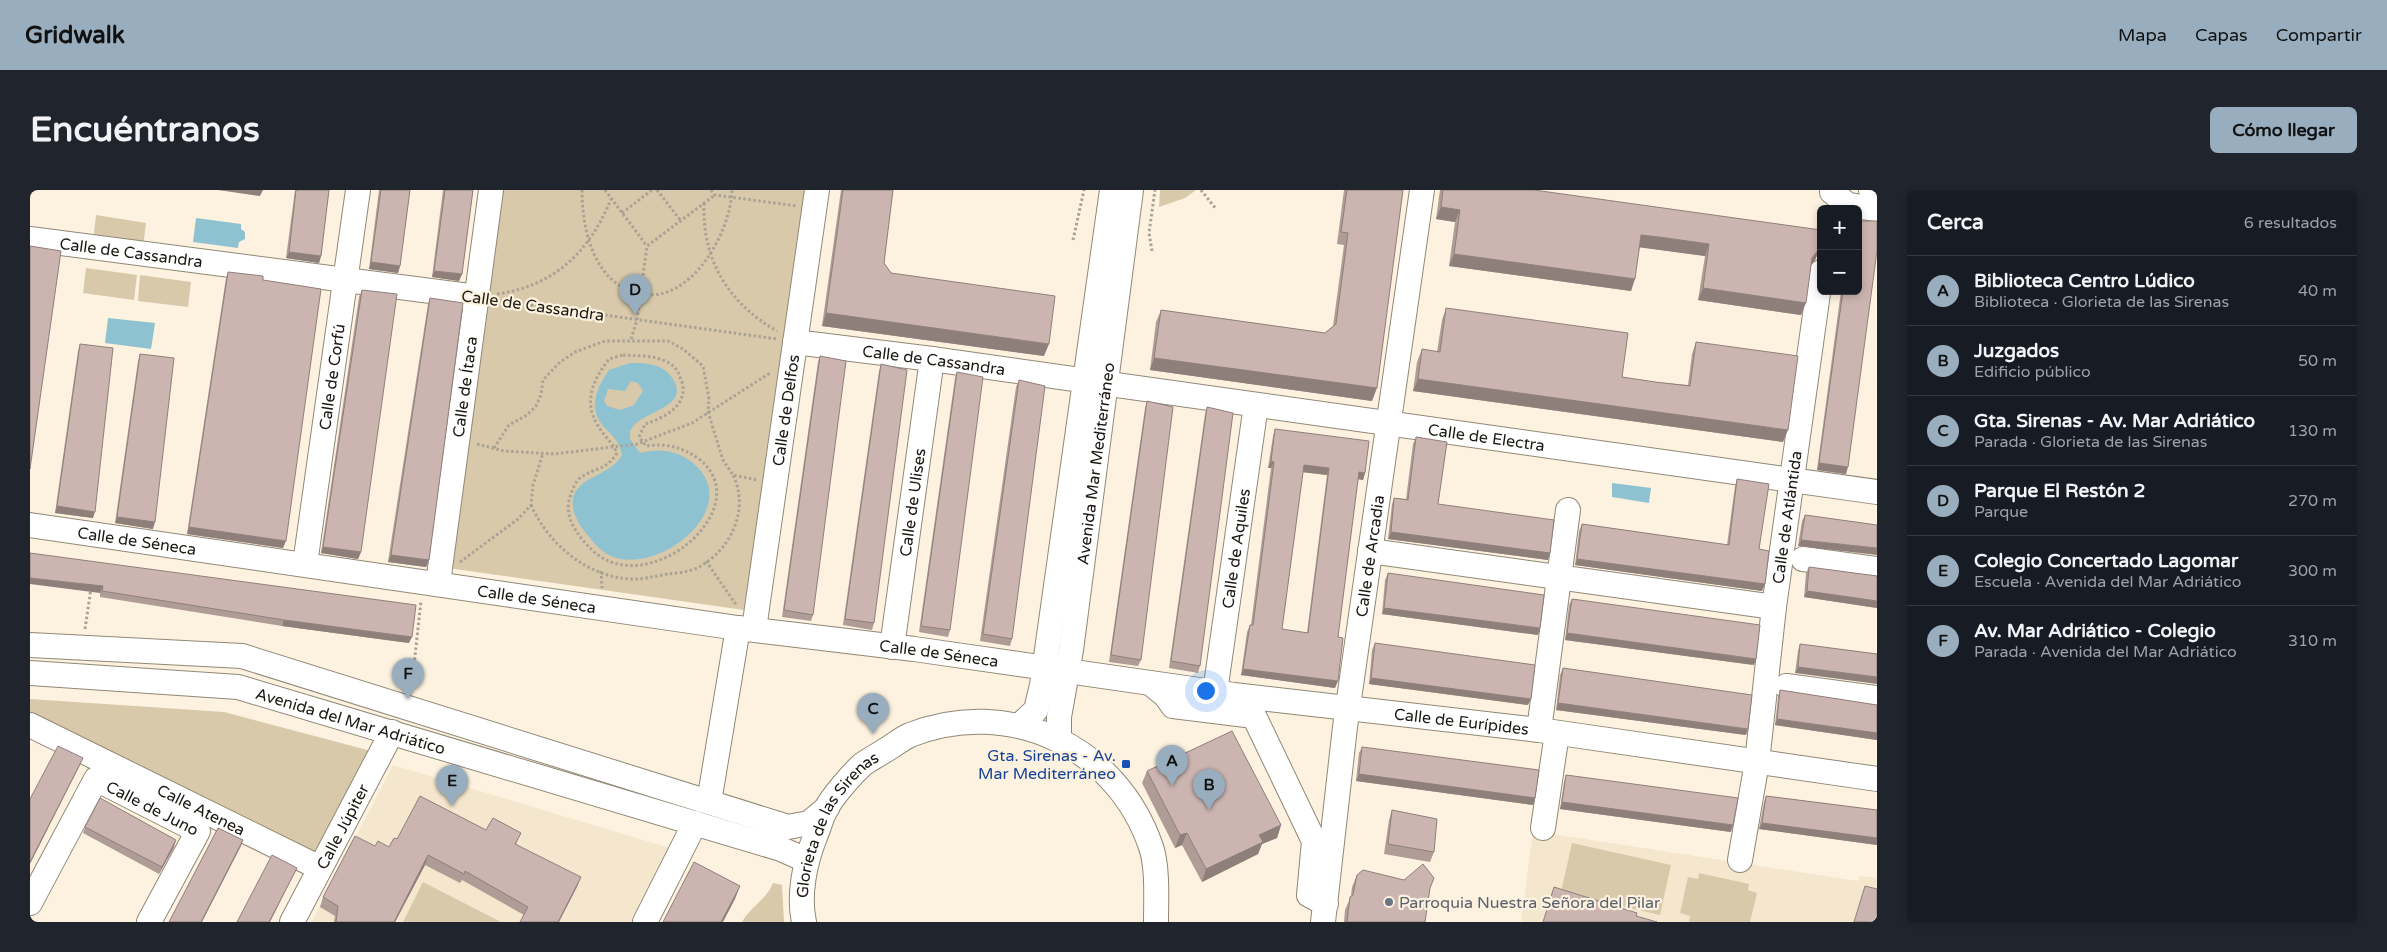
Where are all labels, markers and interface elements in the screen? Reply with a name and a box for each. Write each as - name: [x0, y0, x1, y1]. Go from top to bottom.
- text: Gridwalk: [25, 21, 125, 50]
- text: Mapa: [2118, 24, 2167, 46]
- text: Capas: [2195, 24, 2248, 46]
- text: Compartir: [2276, 24, 2362, 46]
- button: Cómo llegar: [2210, 107, 2357, 153]
- text: Encuéntranos: [30, 109, 260, 151]
- map controls: [1817, 205, 1862, 295]
- button: +: [1817, 205, 1862, 250]
- text: Cerca: [1927, 210, 1984, 235]
- text: 6 resultados: [2244, 213, 2337, 233]
- street label: Calle de Cassandra: [58, 234, 204, 272]
- button: −: [1817, 250, 1862, 295]
- text: Biblioteca Centro Lúdico: [1974, 270, 2195, 292]
- pin: D: [619, 274, 651, 315]
- text: A: [1937, 281, 1949, 301]
- text: 40 m: [2298, 281, 2337, 301]
- street label: Calle de Cassandra: [460, 286, 606, 326]
- text: Biblioteca · Glorieta de las Sirenas: [1974, 292, 2229, 312]
- street label: Calle de Corfú: [315, 322, 350, 432]
- street label: Calle de Ítaca: [449, 335, 482, 439]
- text: Juzgados: [1974, 340, 2059, 362]
- street label: Calle de Cassandra: [861, 341, 1007, 380]
- text: B: [1937, 351, 1949, 371]
- text: 50 m: [2298, 351, 2337, 371]
- street label: Calle de Delfos: [768, 353, 804, 467]
- street label: Avenida Mar Mediterráneo: [1073, 361, 1119, 566]
- text: Edificio público: [1974, 362, 2091, 382]
- text: Gta. Sirenas - Av. Mar Adriático: [1974, 410, 2255, 432]
- street label: Calle de Electra: [1427, 420, 1546, 456]
- text: C: [1937, 421, 1949, 441]
- text: 130 m: [2288, 421, 2337, 441]
- text: Parada · Glorieta de las Sirenas: [1974, 432, 2207, 452]
- street label: Calle de Ulises: [896, 447, 930, 558]
- street label: Calle de Atlántida: [1768, 450, 1807, 585]
- text: Parque El Restón 2: [1974, 480, 2145, 502]
- street label: Calle de Aquiles: [1218, 487, 1255, 610]
- text: D: [1937, 491, 1949, 511]
- text: 270 m: [2288, 491, 2337, 511]
- street label: Calle de Arcadia: [1352, 494, 1389, 618]
- text: Parque: [1974, 502, 2028, 522]
- street label: Calle de Séneca: [76, 523, 198, 560]
- text: Colegio Concertado Lagomar: [1974, 550, 2238, 572]
- text: E: [1938, 561, 1948, 581]
- text: 300 m: [2288, 561, 2337, 581]
- text: Escuela · Avenida del Mar Adriático: [1974, 572, 2241, 592]
- street label: Calle de Séneca: [476, 581, 597, 618]
- text: Av. Mar Adriático - Colegio: [1974, 620, 2216, 642]
- text: F: [1938, 631, 1948, 651]
- text: 310 m: [2288, 631, 2337, 651]
- street label: Calle de Séneca: [878, 636, 1000, 672]
- text: Parada · Avenida del Mar Adriático: [1974, 642, 2237, 662]
- pin: F: [392, 658, 424, 699]
- your location: [1193, 678, 1219, 704]
- street label: Avenida del Mar Adriático: [253, 684, 448, 759]
- pin: C: [857, 693, 889, 734]
- street label: Calle de Eurípides: [1393, 704, 1530, 740]
- pin: A: [1156, 745, 1188, 786]
- place label: Gta. Sirenas - Av. Mar Mediterráneo: [978, 746, 1116, 784]
- street label: Glorieta de las Sirenas: [793, 748, 883, 899]
- marker: Gta. Sirenas - Av. Mar Mediterráneo: [1120, 758, 1132, 770]
- pin: E: [436, 765, 468, 806]
- pin: B: [1193, 769, 1225, 810]
- street label: Calle de Juno: [102, 777, 202, 841]
- street label: Calle Atenea: [153, 780, 248, 841]
- street label: Calle Júpiter: [312, 780, 374, 873]
- place label: Parroquia Nuestra Señora del Pilar: [1399, 893, 1661, 913]
- marker: Parroquia Nuestra Señora del Pilar: [1383, 896, 1395, 908]

